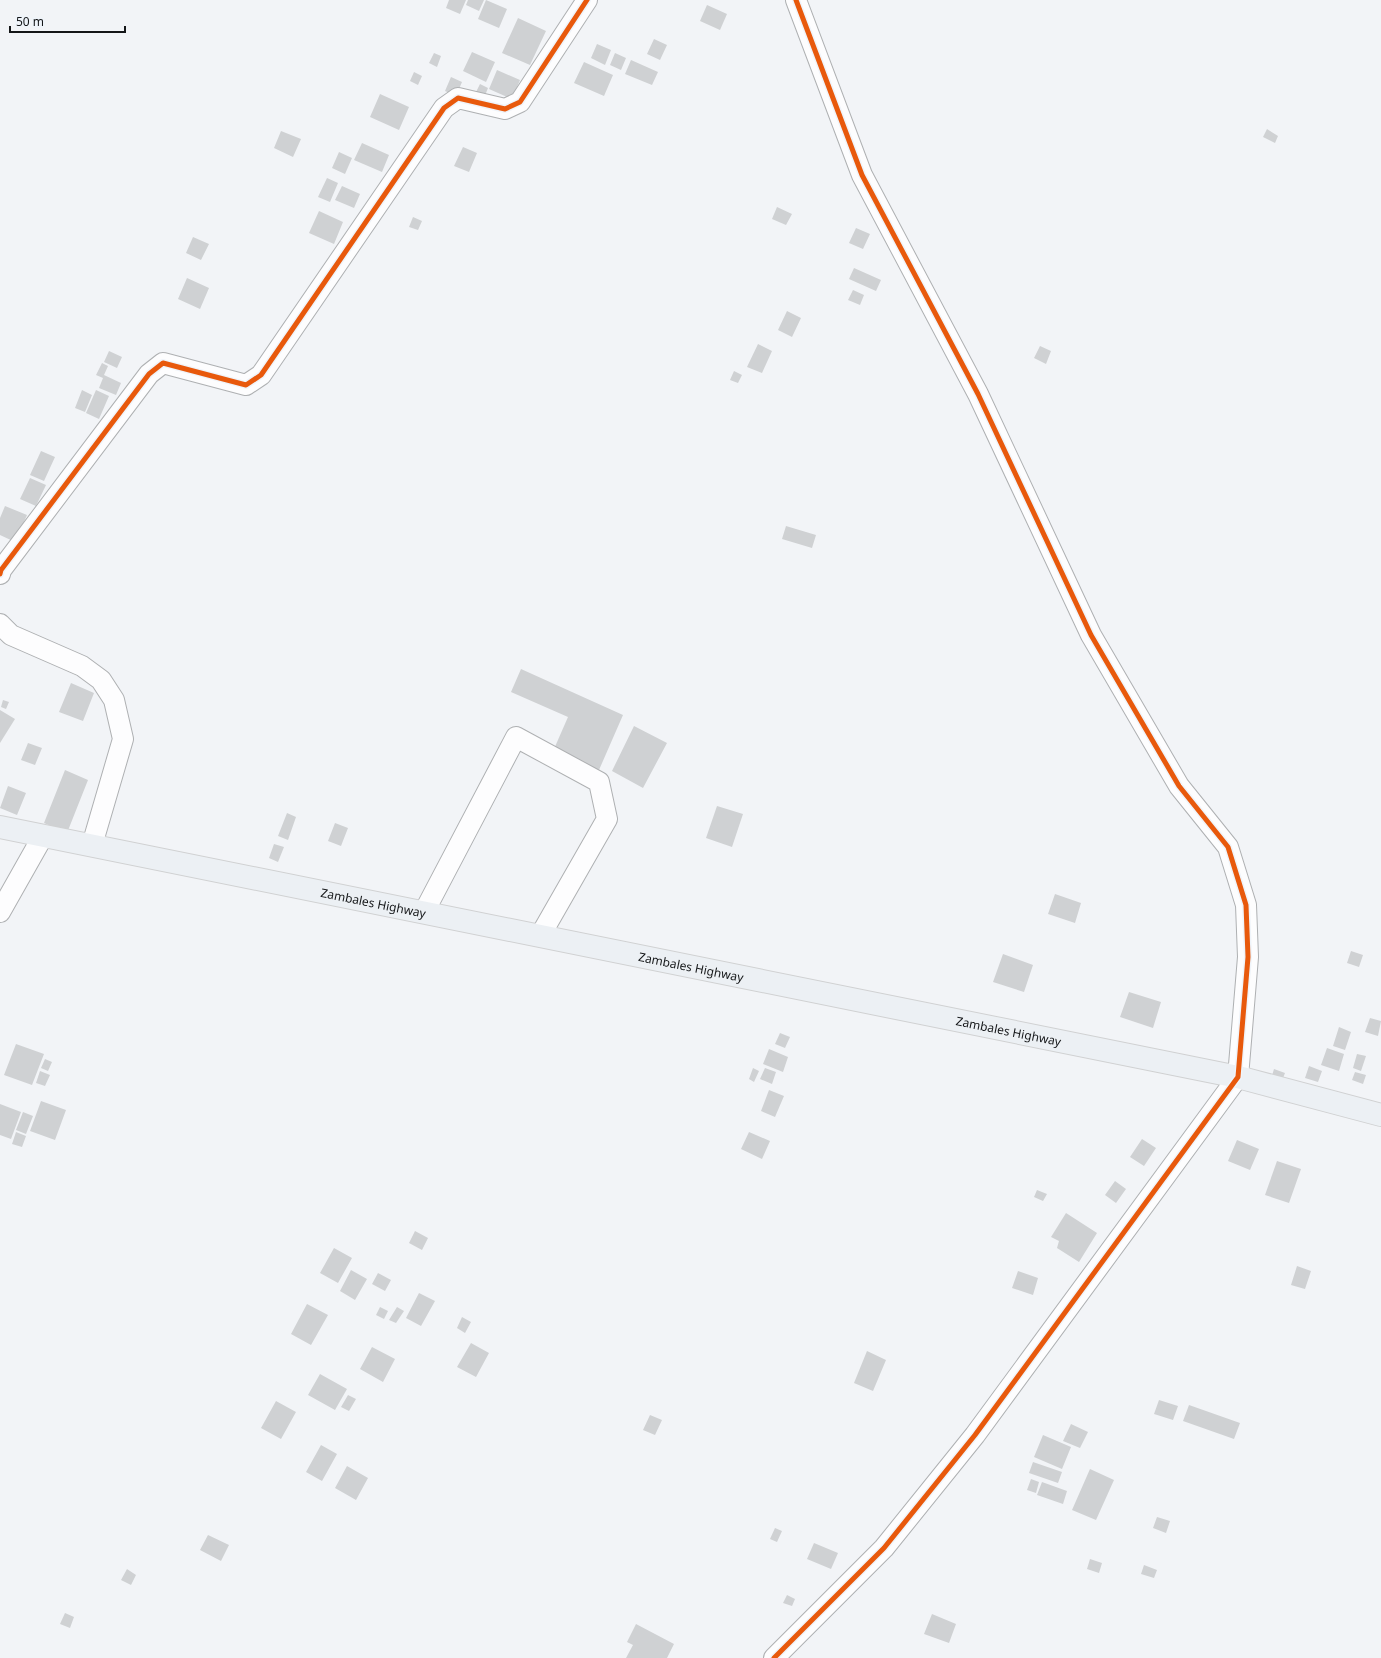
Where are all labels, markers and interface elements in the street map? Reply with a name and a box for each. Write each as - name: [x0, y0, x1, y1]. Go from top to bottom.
- scale bar: [10, 8, 125, 34]
- text: 50 m: [16, 13, 44, 30]
- street label: Zambales Highway: [319, 884, 428, 921]
- street label: Zambales Highway: [637, 948, 746, 986]
- street label: Zambales Highway: [955, 1012, 1064, 1050]

